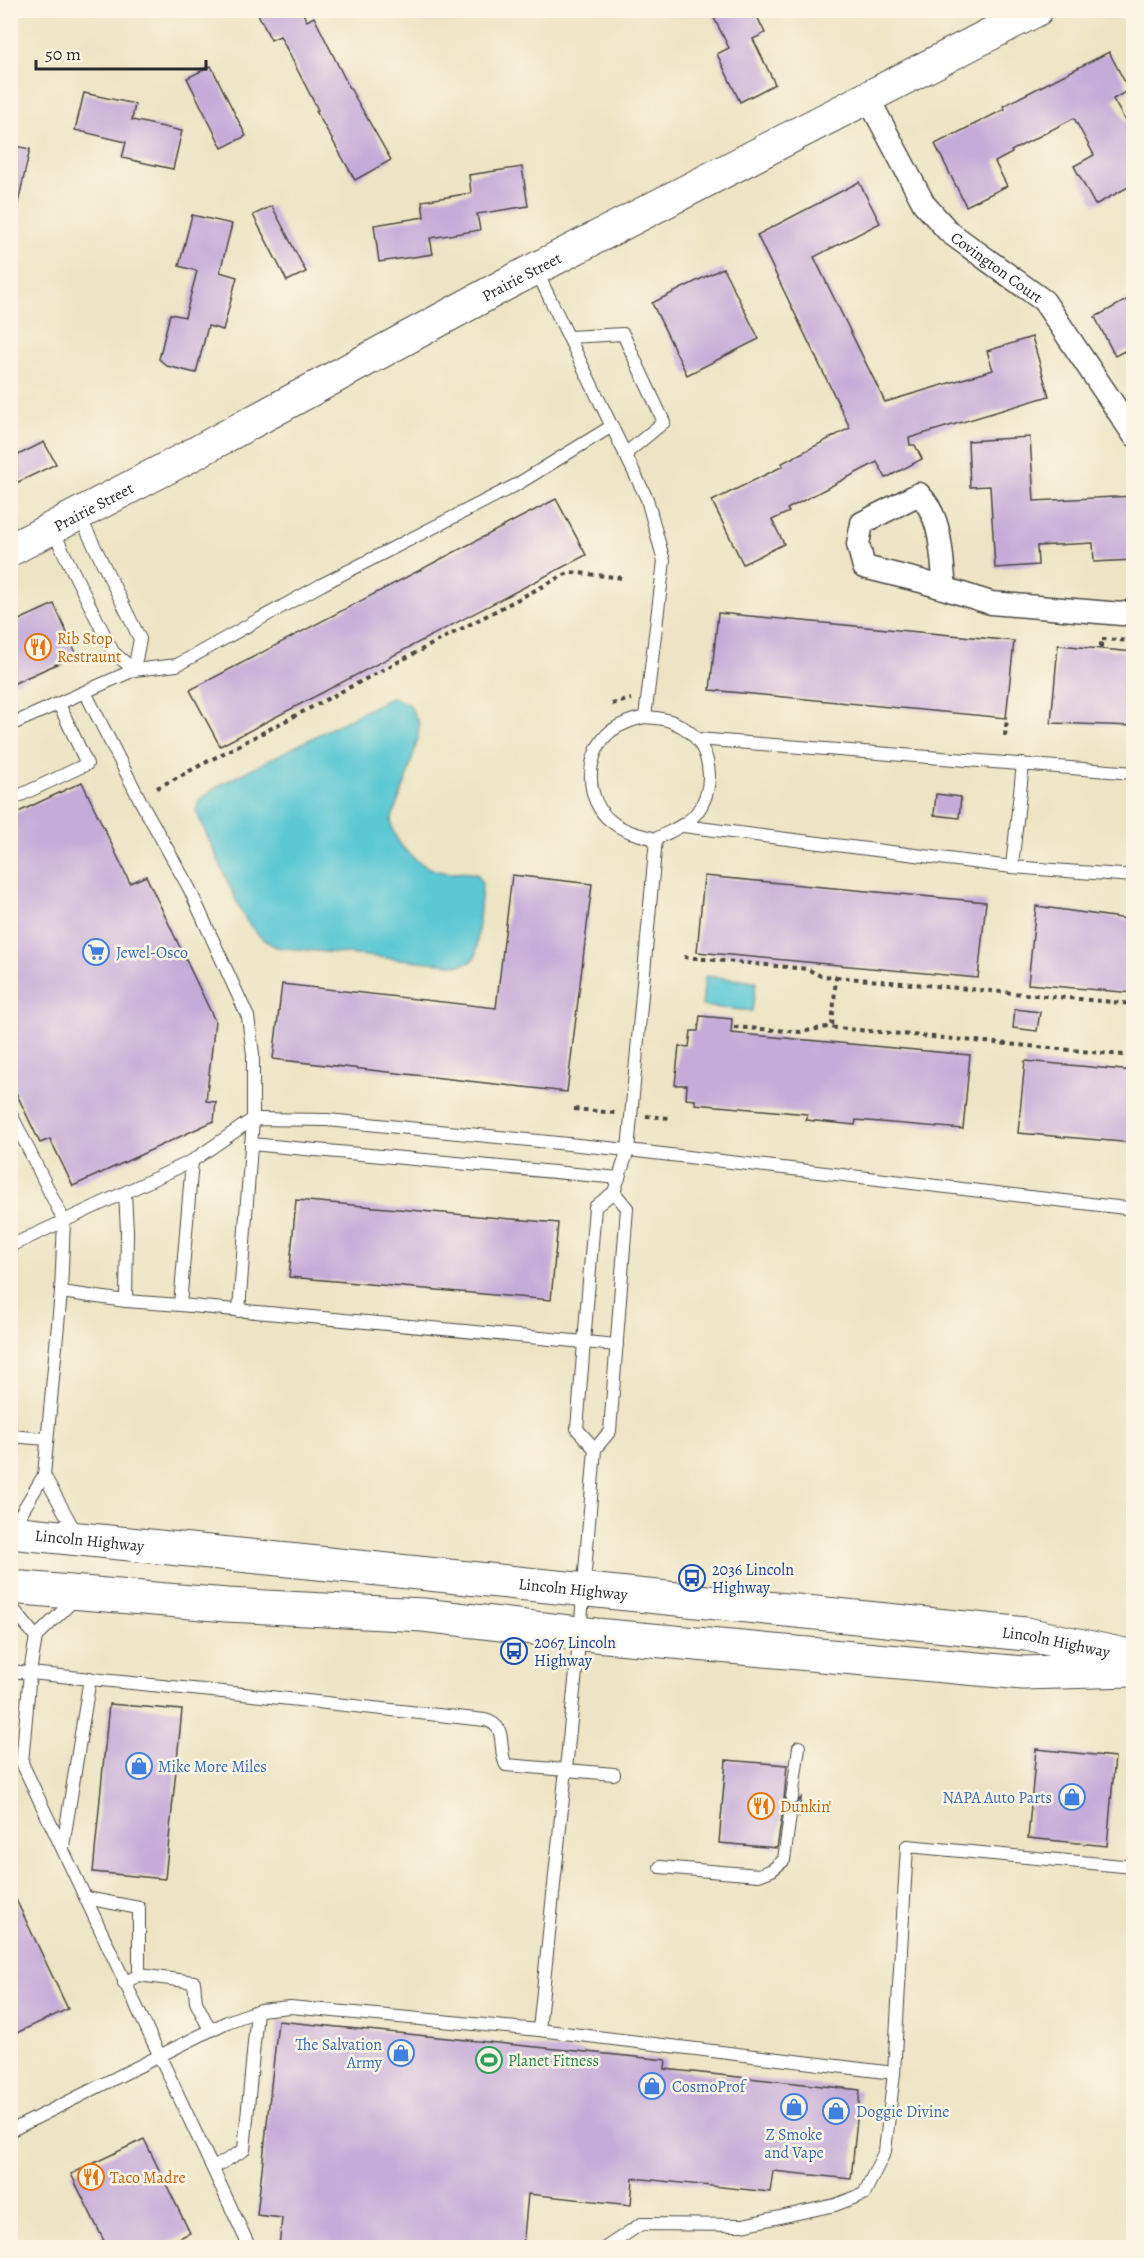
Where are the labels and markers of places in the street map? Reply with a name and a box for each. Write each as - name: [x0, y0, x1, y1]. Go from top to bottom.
- place label: Rib Stop Restraunt: [57, 628, 121, 668]
- restaurant icon: Rib Stop Restraunt: [23, 632, 53, 662]
- supermarket icon: Jewel-Osco: [81, 937, 111, 967]
- place label: Jewel-Osco: [116, 942, 188, 964]
- place label: 2036 Lincoln Highway: [712, 1559, 794, 1599]
- bus stop icon: 2036 Lincoln Highway: [677, 1563, 707, 1593]
- place label: 2067 Lincoln Highway: [534, 1632, 616, 1672]
- bus stop icon: 2067 Lincoln Highway: [499, 1636, 529, 1666]
- shop icon: Mike More Miles: [124, 1751, 154, 1781]
- place label: Mike More Miles: [158, 1756, 267, 1778]
- shop icon: NAPA Auto Parts: [1057, 1782, 1087, 1812]
- place label: NAPA Auto Parts: [942, 1787, 1052, 1809]
- restaurant icon: Dunkin': [746, 1791, 776, 1821]
- place label: Dunkin': [780, 1796, 832, 1818]
- place label: The Salvation Army: [295, 2034, 383, 2074]
- shop icon: The Salvation Army: [386, 2038, 416, 2068]
- sports icon: Planet Fitness: [474, 2045, 504, 2075]
- place label: Planet Fitness: [508, 2050, 599, 2072]
- shop icon: CosmoProf: [637, 2071, 667, 2101]
- place label: CosmoProf: [672, 2076, 748, 2098]
- shop icon: Z Smoke and Vape: [779, 2092, 809, 2122]
- shop icon: Doggie Divine: [821, 2096, 851, 2126]
- place label: Doggie Divine: [856, 2101, 949, 2123]
- place label: Z Smoke and Vape: [764, 2124, 824, 2164]
- restaurant icon: Taco Madre: [76, 2162, 106, 2192]
- place label: Taco Madre: [110, 2167, 186, 2189]

